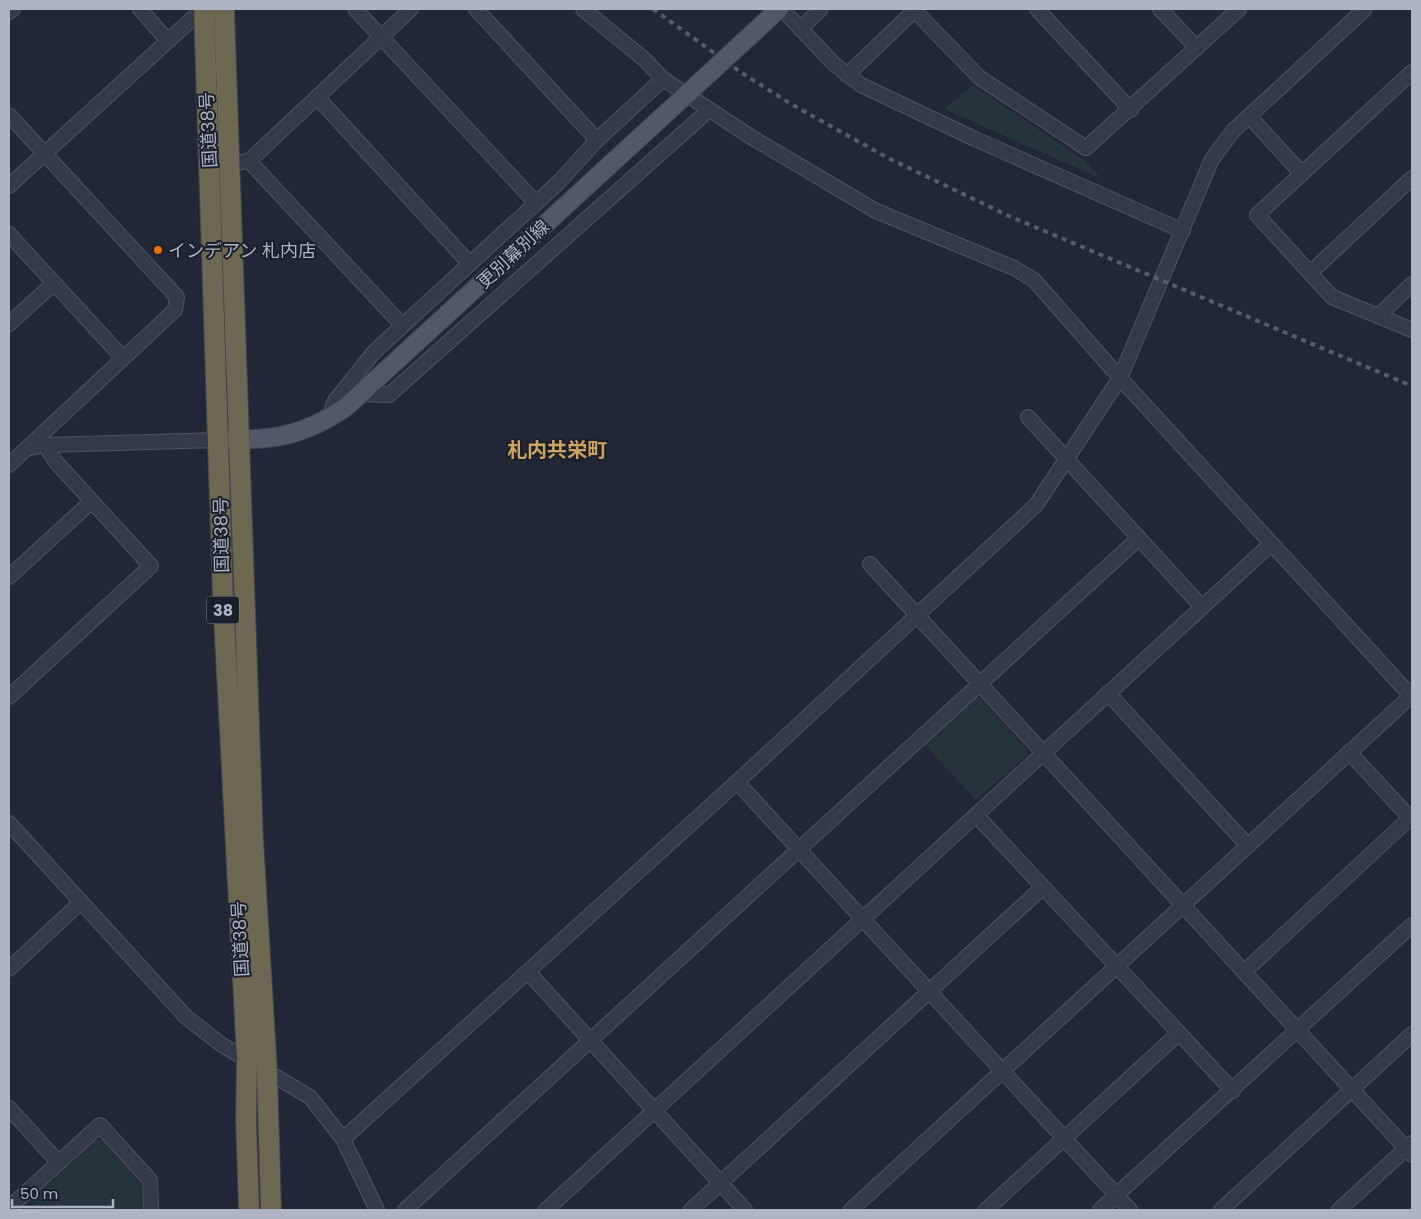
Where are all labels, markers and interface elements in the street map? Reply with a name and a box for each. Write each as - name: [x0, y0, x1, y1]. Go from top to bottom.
- street label: 国道38号: [194, 91, 222, 169]
- street label: 更別幕別線: [472, 214, 554, 294]
- place label: インデアン 札内店: [168, 238, 316, 263]
- marker: インデアン 札内店: [152, 244, 164, 256]
- district label: 札内共栄町: [507, 436, 607, 464]
- street label: 国道38号: [208, 497, 234, 573]
- road number: 38: [207, 596, 239, 624]
- street label: 国道38号: [226, 900, 254, 978]
- scale bar: [12, 1176, 114, 1208]
- text: 50 m: [20, 1183, 58, 1204]

